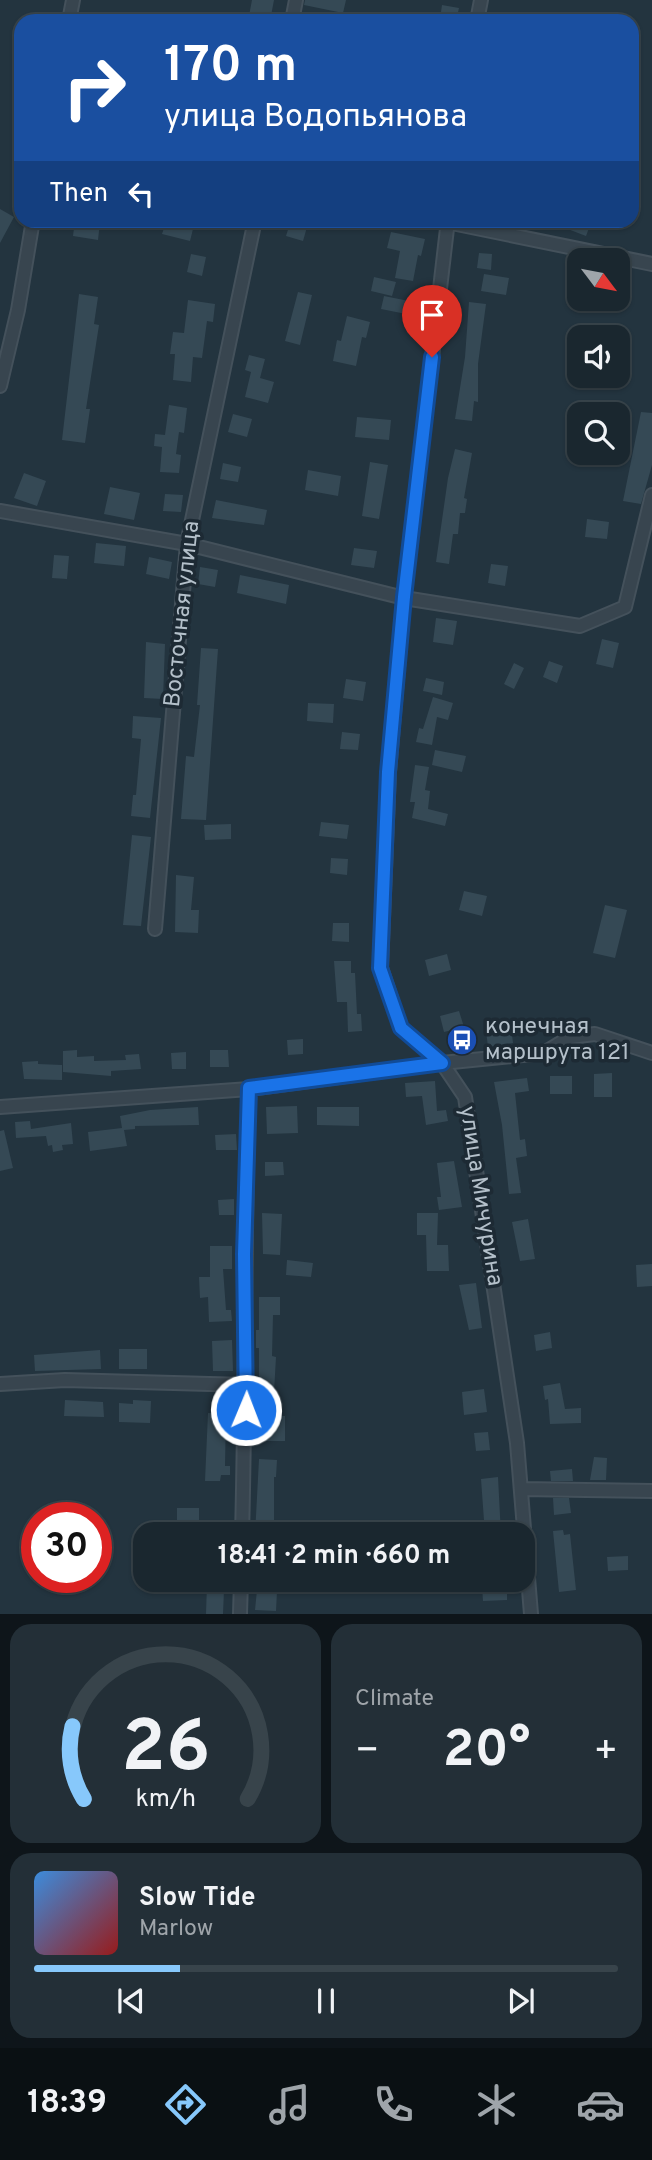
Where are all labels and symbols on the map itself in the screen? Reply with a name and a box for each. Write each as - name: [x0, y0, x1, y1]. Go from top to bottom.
- north arrow: [567, 248, 630, 312]
- pin: [402, 285, 462, 357]
- street label: Восточная улица: [159, 519, 207, 709]
- place label: конечная маршрута 121: [485, 1013, 630, 1068]
- bus stop icon: конечная маршрута 121: [445, 1023, 479, 1057]
- street label: улица Мичурина: [451, 1104, 509, 1288]
- position arrow: [209, 1373, 283, 1447]
- speed limit sign: 30: [21, 1502, 112, 1593]

